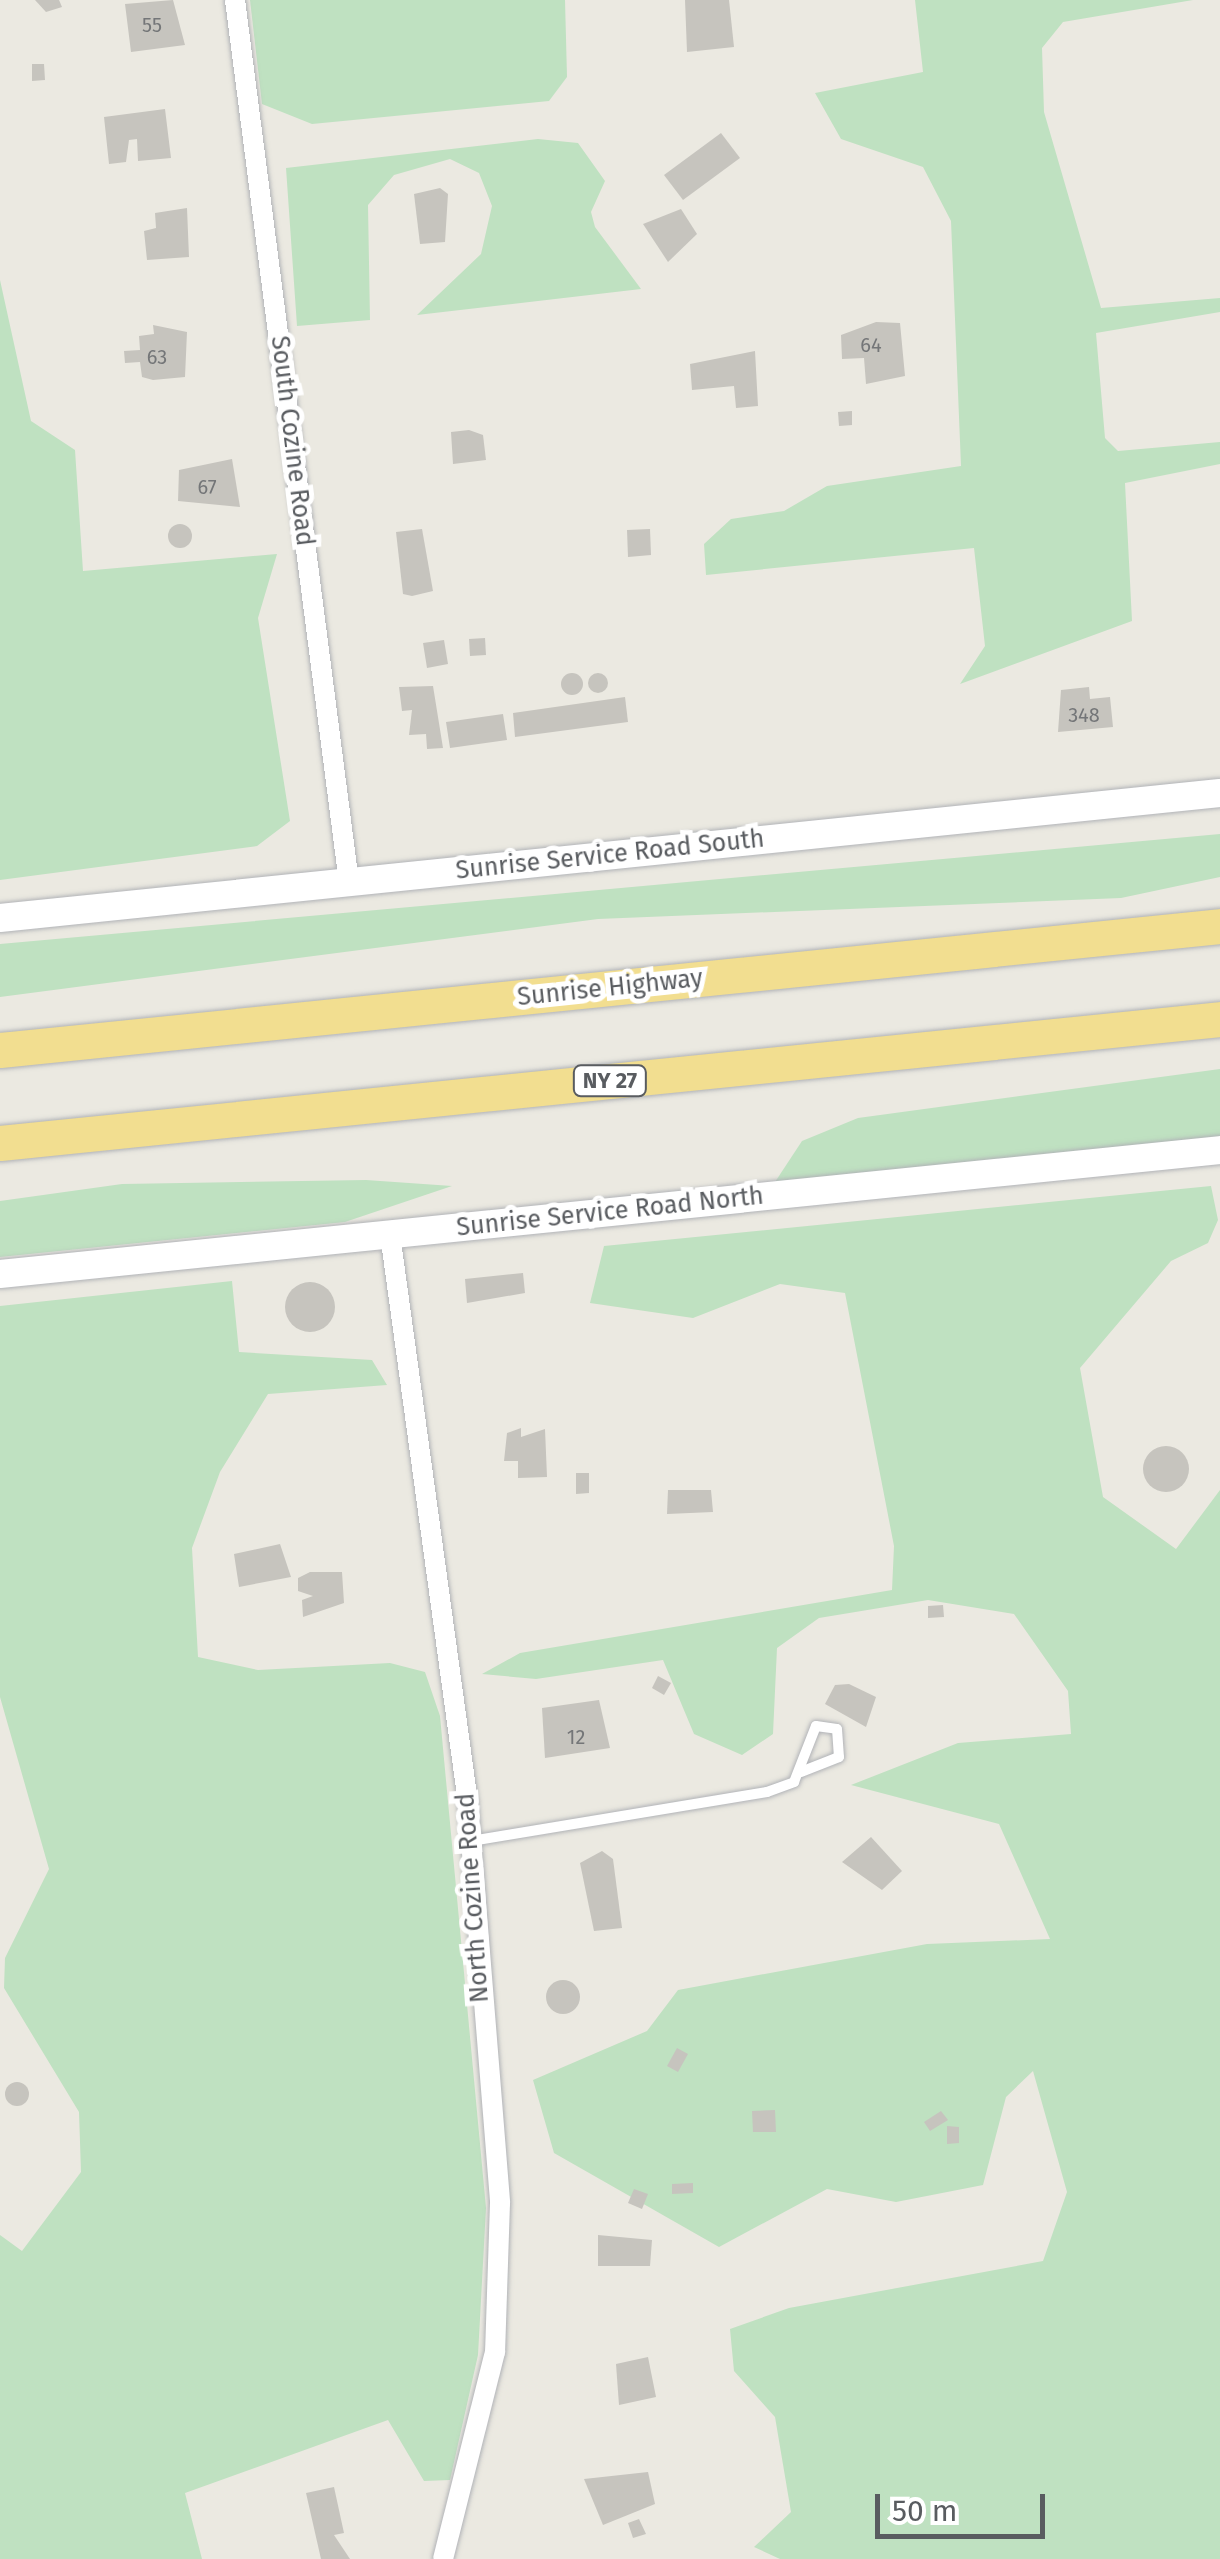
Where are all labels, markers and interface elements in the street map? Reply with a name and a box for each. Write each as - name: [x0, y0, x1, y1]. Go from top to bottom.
- house number: 55: [142, 13, 162, 37]
- house number: 64: [860, 333, 882, 357]
- street label: South Cozine Road: [264, 334, 320, 548]
- house number: 63: [147, 345, 167, 369]
- house number: 67: [197, 475, 217, 499]
- house number: 348: [1068, 703, 1100, 727]
- street label: Sunrise Service Road South: [454, 824, 766, 886]
- street label: Sunrise Highway: [516, 963, 704, 1013]
- road number: NY 27: [572, 1064, 648, 1098]
- street label: Sunrise Service Road North: [455, 1181, 765, 1243]
- house number: 12: [567, 1725, 585, 1749]
- street label: North Cozine Road: [451, 1792, 495, 2004]
- scale bar: [880, 2474, 1050, 2536]
- text: 50 m: [892, 2493, 957, 2529]

